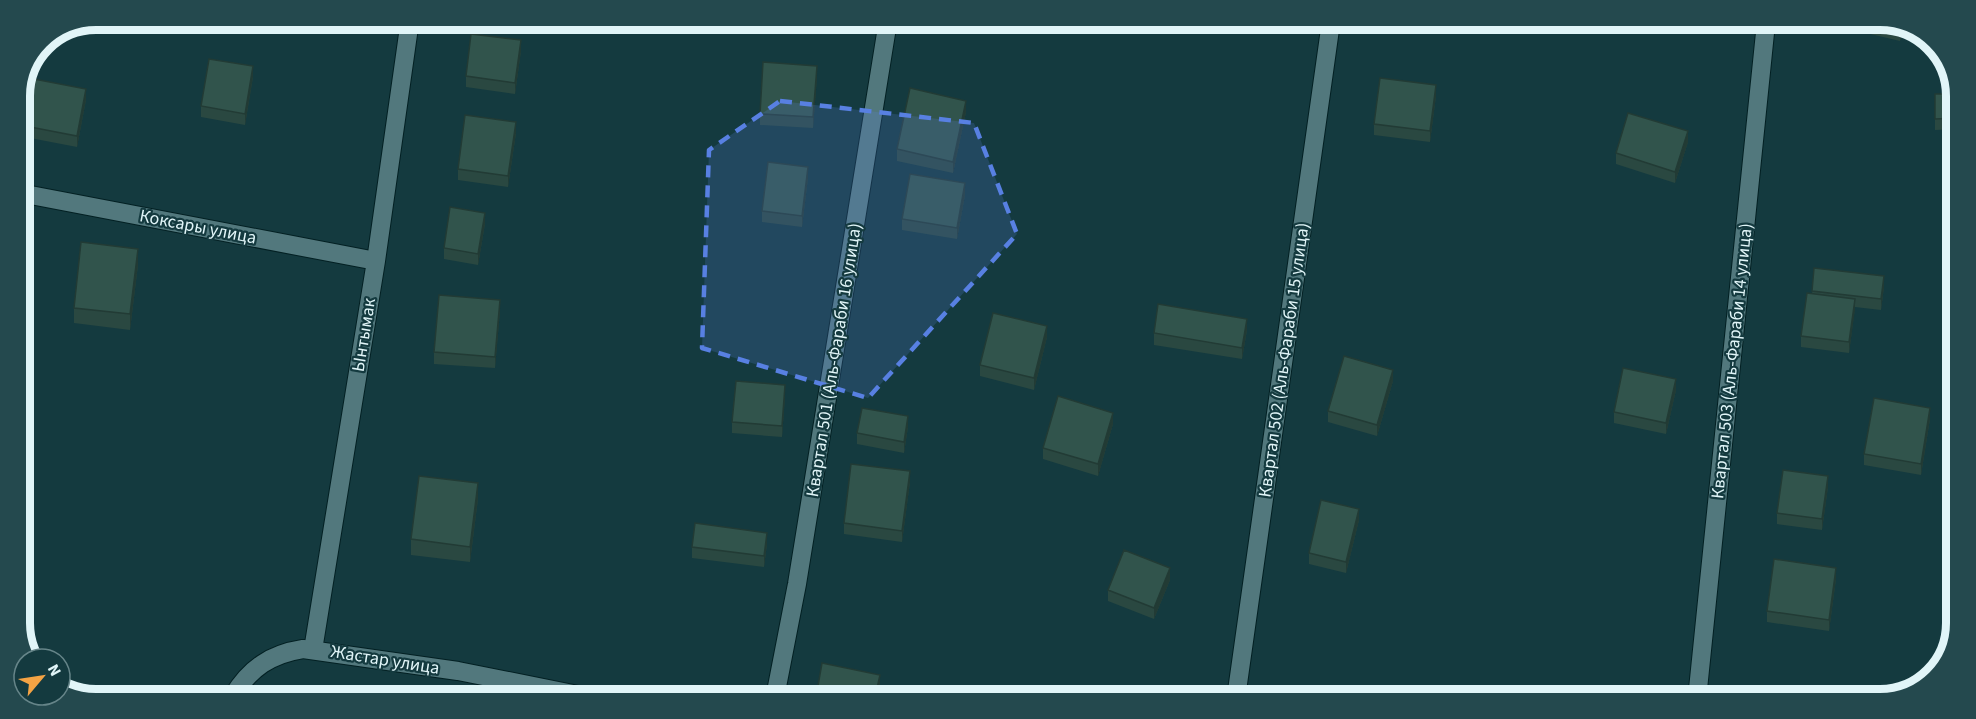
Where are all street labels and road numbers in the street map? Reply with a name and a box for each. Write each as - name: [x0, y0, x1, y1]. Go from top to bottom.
- street label: Коксары улица: [137, 203, 259, 251]
- street label: Квартал 501 (Аль-Фараби 16 улица): [800, 221, 868, 499]
- street label: Квартал 502 (Аль-Фараби 15 улица): [1252, 221, 1316, 499]
- street label: Квартал 503 (Аль-Фараби 14 улица): [1705, 222, 1759, 500]
- street label: Ынтымак: [346, 296, 382, 374]
- street label: Жастар улица: [329, 639, 441, 681]

